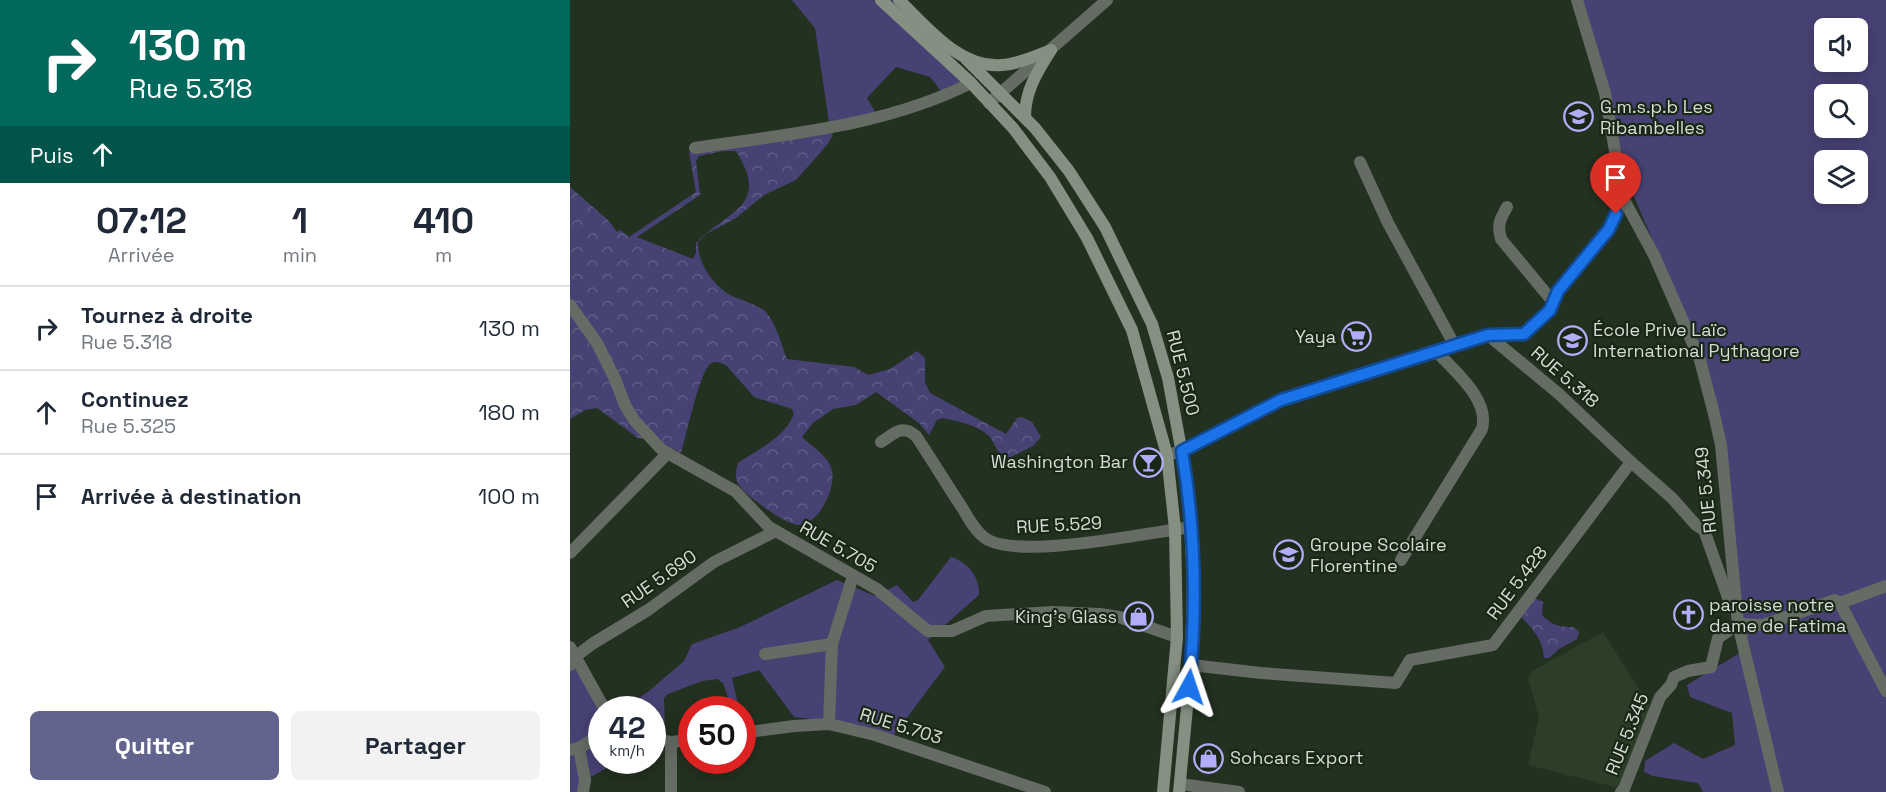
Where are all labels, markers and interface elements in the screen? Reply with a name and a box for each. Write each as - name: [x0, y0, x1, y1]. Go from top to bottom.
- map controls: [1814, 18, 1868, 204]
- button: sound: [1814, 18, 1868, 72]
- text: 130 m: [129, 19, 247, 72]
- icon: right: [30, 24, 108, 102]
- text: Rue 5.318: [129, 71, 253, 106]
- button: search: [1814, 84, 1868, 138]
- place label: G.m.s.p.b Les Ribambelles: [1600, 95, 1713, 139]
- school or university icon: G.m.s.p.b Les Ribambelles: [1563, 101, 1595, 133]
- icon: ahead: [86, 138, 119, 171]
- text: Puis: [30, 141, 74, 169]
- button: layers: [1814, 150, 1868, 204]
- pin: [1590, 152, 1641, 214]
- icon: arrive: [1599, 161, 1632, 194]
- text: 07:12: [96, 198, 187, 244]
- text: 1: [292, 198, 308, 244]
- text: 410: [413, 198, 474, 244]
- text: Arrivée: [108, 242, 175, 268]
- text: min: [283, 242, 317, 268]
- text: m: [435, 242, 452, 268]
- text: Tournez à droite: [81, 301, 253, 329]
- icon: right: [30, 312, 63, 345]
- text: 130 m: [479, 314, 540, 342]
- place label: École Prive Laïc International Pythagore: [1593, 318, 1800, 362]
- supermarket icon: Yaya: [1341, 321, 1373, 353]
- school or university icon: École Prive Laïc International Pythagore: [1556, 324, 1588, 356]
- place label: Yaya: [1295, 325, 1336, 348]
- street label: RUE 5.500: [1162, 328, 1205, 418]
- text: Rue 5.318: [81, 329, 173, 355]
- street label: RUE 5.318: [1527, 341, 1604, 412]
- text: Continuez: [81, 385, 189, 413]
- icon: ahead: [30, 396, 63, 429]
- text: 180 m: [478, 398, 540, 426]
- text: Rue 5.325: [81, 413, 176, 439]
- bar icon: Washington Bar: [1133, 446, 1165, 478]
- street label: RUE 5.349: [1690, 446, 1721, 534]
- place label: Washington Bar: [991, 450, 1128, 473]
- icon: arrive: [30, 480, 63, 513]
- text: Arrivée à destination: [81, 482, 302, 510]
- text: 100 m: [478, 482, 540, 510]
- street label: RUE 5.529: [1015, 511, 1102, 538]
- street label: RUE 5.705: [796, 515, 881, 578]
- place label: Groupe Scolaire Florentine: [1310, 533, 1447, 577]
- school or university icon: Groupe Scolaire Florentine: [1273, 539, 1305, 571]
- street label: RUE 5.428: [1481, 541, 1552, 624]
- street label: RUE 5.690: [617, 544, 701, 613]
- place label: paroisse notre dame de Fatima: [1709, 593, 1846, 637]
- church icon: paroisse notre dame de Fatima: [1672, 599, 1704, 631]
- shop icon: King's Glass: [1122, 601, 1154, 633]
- place label: King's Glass: [1015, 605, 1117, 628]
- position arrow: [1157, 655, 1221, 719]
- street label: RUE 5.345: [1600, 689, 1653, 778]
- speed limit sign: 50: [678, 696, 756, 774]
- street label: RUE 5.703: [857, 702, 945, 749]
- text: 42: [609, 708, 645, 747]
- button: Quitter: [30, 711, 279, 780]
- button: Partager: [291, 711, 540, 780]
- text: km/h: [609, 741, 645, 760]
- shop icon: Sohcars Export: [1193, 742, 1225, 774]
- place label: Sohcars Export: [1230, 746, 1364, 769]

